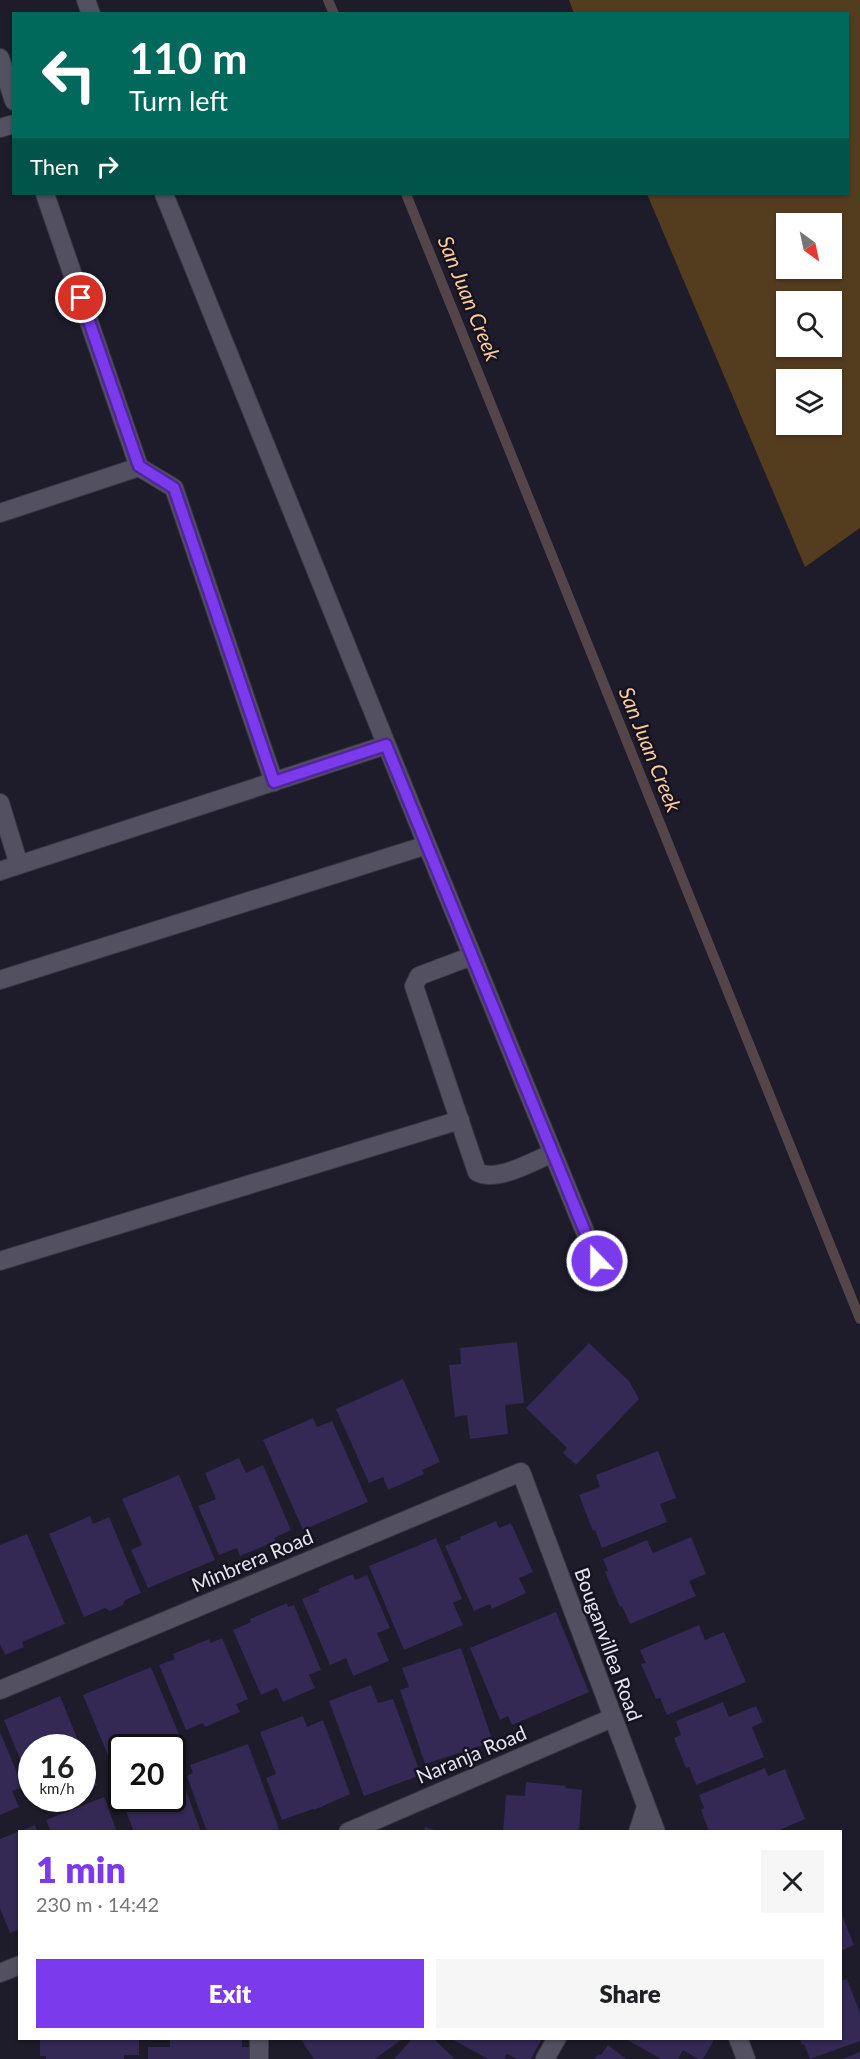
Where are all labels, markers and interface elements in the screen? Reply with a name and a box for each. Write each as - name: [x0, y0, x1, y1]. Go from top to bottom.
- text: 110 m: [129, 33, 247, 83]
- icon: left: [30, 36, 108, 114]
- text: Turn left: [129, 84, 228, 117]
- icon: right: [91, 150, 124, 183]
- text: Then: [30, 153, 79, 180]
- north arrow: [776, 213, 842, 279]
- map controls: [776, 213, 842, 435]
- water label: San Juan Creek: [434, 232, 507, 365]
- pin: [55, 272, 106, 323]
- icon: arrive: [64, 281, 97, 314]
- button: search: [776, 291, 842, 357]
- button: layers: [776, 369, 842, 435]
- water label: San Juan Creek: [615, 683, 688, 816]
- position arrow: [565, 1229, 629, 1293]
- street label: Minbrera Road: [188, 1524, 316, 1596]
- street label: Bouganvillea Road: [570, 1564, 648, 1724]
- street label: Naranja Road: [412, 1720, 530, 1788]
- speed limit sign: 20: [108, 1734, 186, 1812]
- text: 16: [40, 1748, 74, 1784]
- text: km/h: [39, 1779, 75, 1797]
- text: 1 min: [36, 1847, 126, 1891]
- button: close: [761, 1850, 824, 1913]
- text: 230 m · 14:42: [36, 1892, 159, 1916]
- button: Exit: [36, 1959, 424, 2028]
- button: Share: [436, 1959, 824, 2028]

